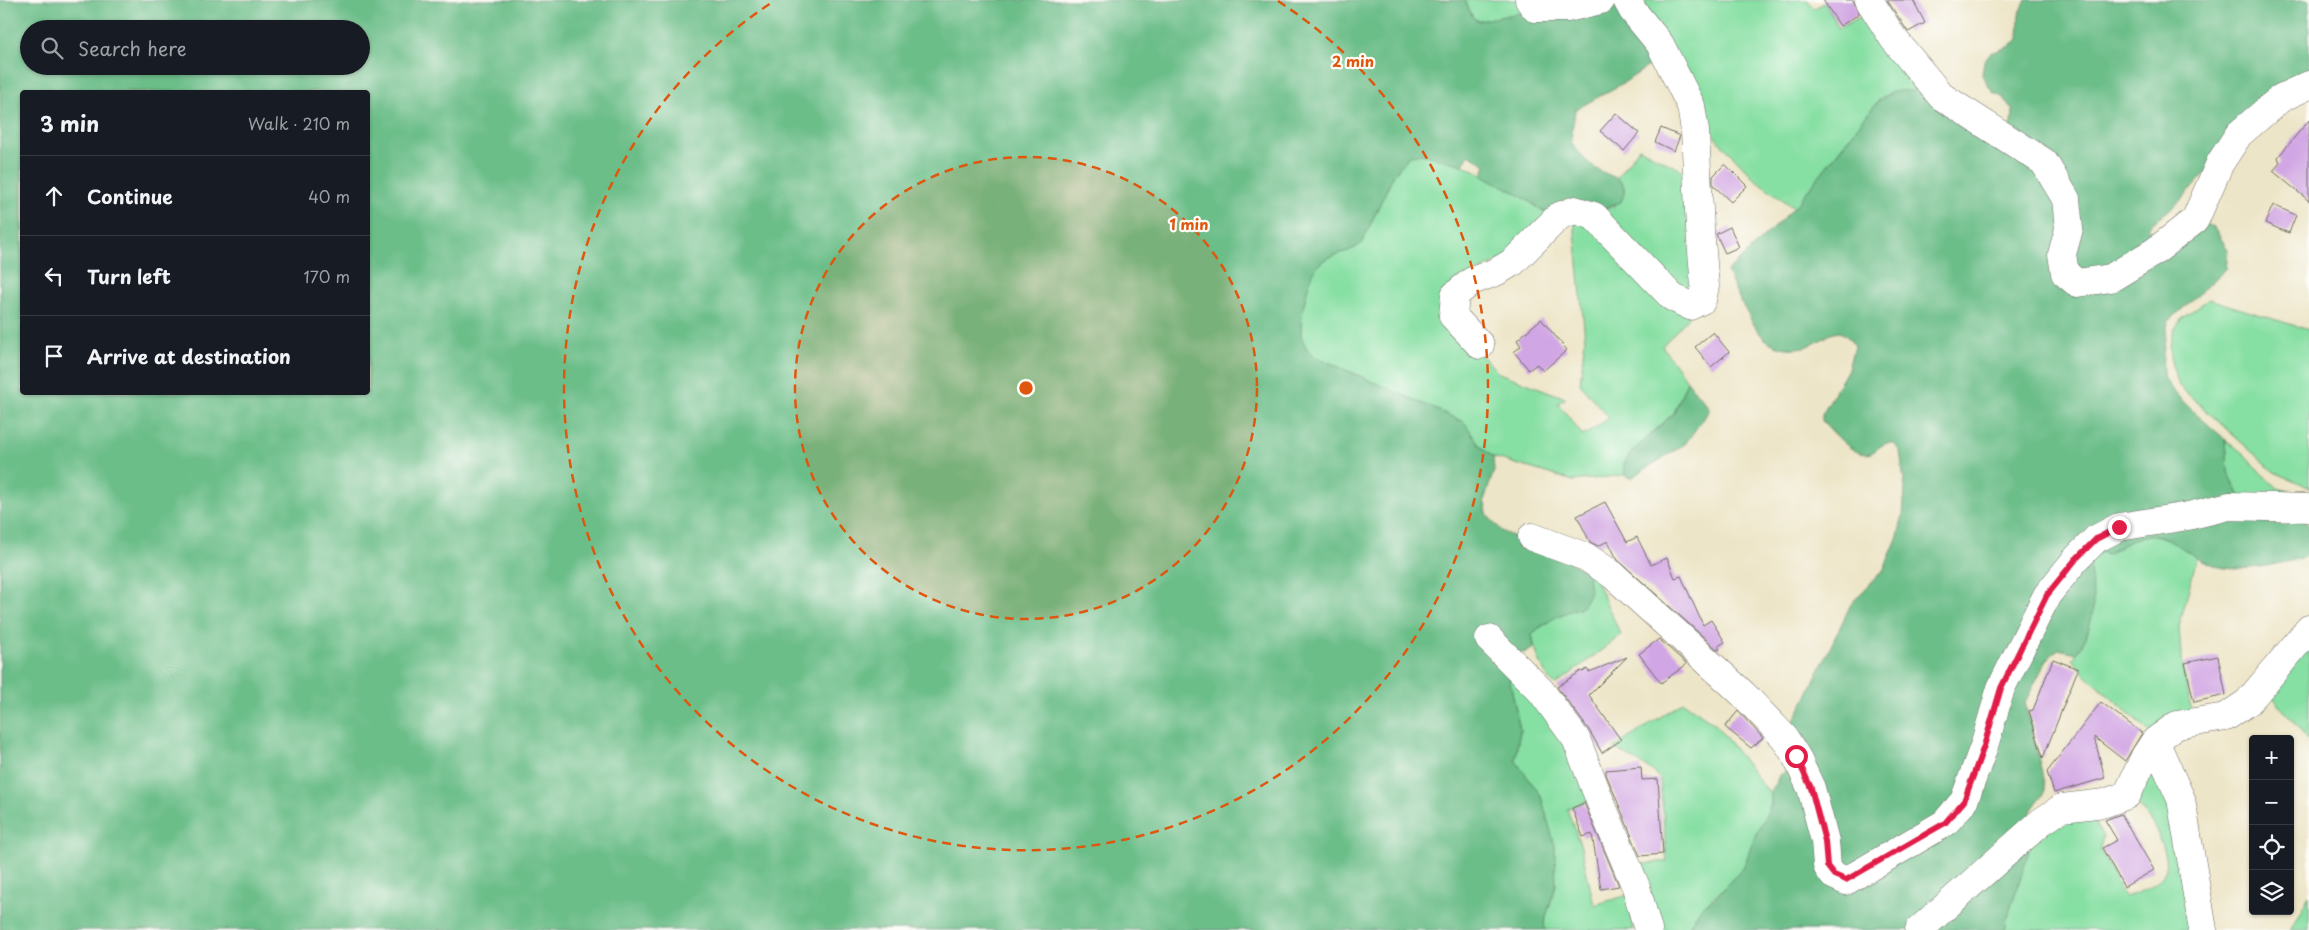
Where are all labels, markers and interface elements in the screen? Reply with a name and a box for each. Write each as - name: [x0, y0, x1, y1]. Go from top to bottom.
- search box: [20, 20, 370, 75]
- icon: search: [38, 34, 66, 62]
- text: Search here: [78, 34, 187, 62]
- text: 2 min: [1332, 49, 1374, 72]
- text: 3 min: [40, 107, 99, 139]
- text: Walk · 210 m: [248, 111, 350, 135]
- icon: ahead: [40, 182, 68, 210]
- text: Continue: [87, 182, 173, 210]
- text: 40 m: [308, 184, 350, 208]
- text: 1 min: [1170, 212, 1208, 235]
- icon: left: [40, 262, 68, 290]
- text: Turn left: [87, 262, 171, 290]
- text: 170 m: [304, 264, 350, 288]
- icon: arrive: [40, 342, 68, 370]
- text: Arrive at destination: [87, 342, 291, 370]
- centre of rings: [1017, 379, 1035, 397]
- route end: [2108, 516, 2131, 539]
- map controls: [2249, 735, 2294, 915]
- button: +: [2249, 735, 2294, 780]
- route start: [1785, 745, 1808, 768]
- button: −: [2249, 780, 2294, 825]
- button: locate: [2249, 825, 2294, 870]
- button: layers: [2249, 870, 2294, 915]

